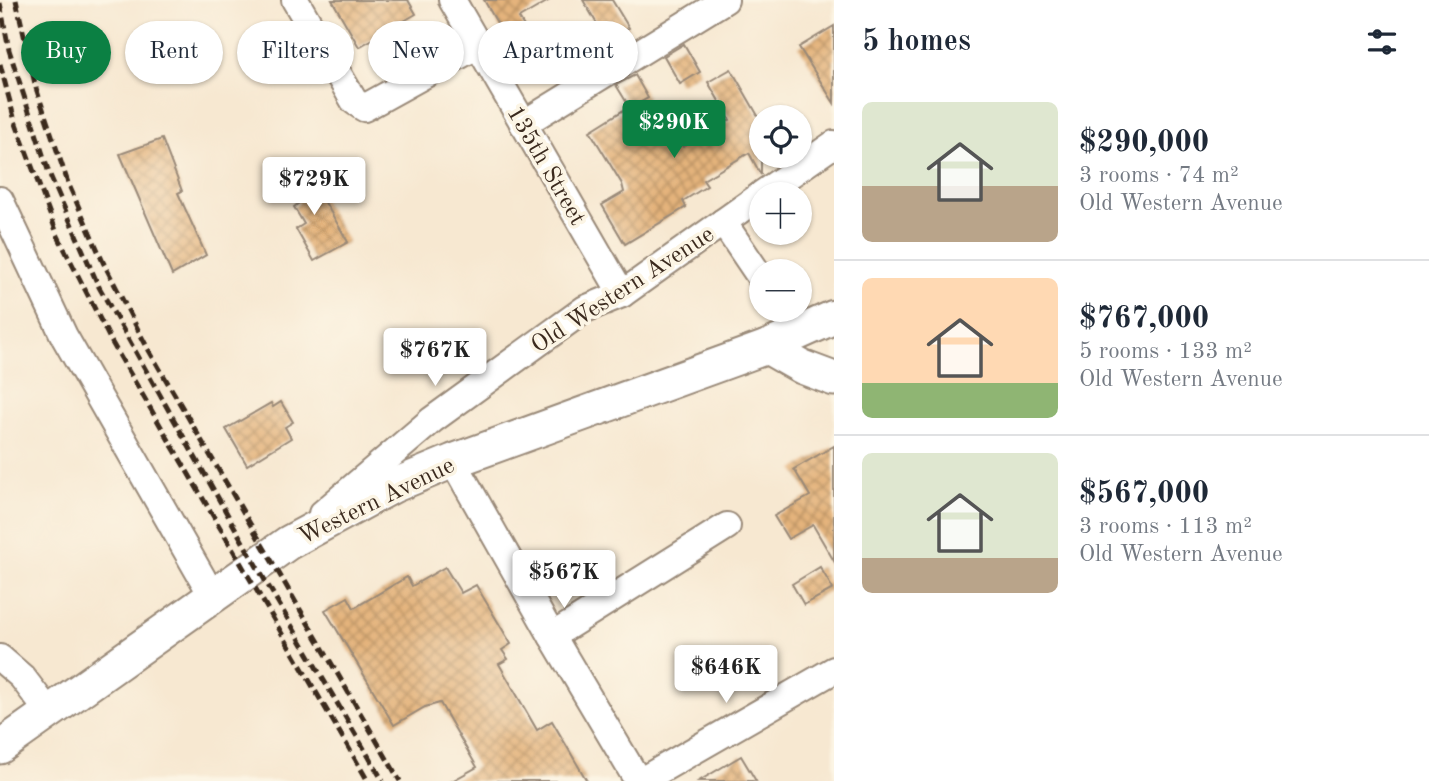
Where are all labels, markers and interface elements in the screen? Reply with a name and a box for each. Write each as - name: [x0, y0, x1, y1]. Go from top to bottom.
- chip: Buy: [21, 21, 111, 84]
- chip: Rent: [125, 21, 223, 84]
- chip: Filters: [237, 21, 354, 84]
- chip: New: [368, 21, 464, 84]
- chip: Apartment: [478, 21, 638, 84]
- icon: filters: [1363, 23, 1401, 61]
- text: 5 homes: [862, 27, 971, 57]
- pin: $290K: [625, 100, 723, 160]
- street label: 135th Street: [501, 102, 589, 230]
- map controls: [749, 105, 812, 322]
- button: locate: [749, 105, 812, 168]
- text: $290K: [638, 111, 710, 134]
- text: $290,000: [1079, 128, 1209, 158]
- icon: home: [918, 130, 1002, 214]
- pin: $729K: [265, 158, 363, 217]
- text: 3 rooms · 74 m²: [1079, 164, 1239, 187]
- text: $729K: [278, 168, 350, 191]
- button: +: [749, 182, 812, 245]
- text: Old Western Avenue: [1079, 192, 1283, 215]
- street label: Old Western Avenue: [527, 223, 719, 359]
- button: −: [749, 259, 812, 322]
- text: $767,000: [1079, 304, 1209, 334]
- icon: home: [918, 306, 1002, 390]
- pin: $767K: [386, 328, 484, 388]
- text: $767K: [399, 339, 471, 362]
- text: 5 rooms · 133 m²: [1079, 340, 1252, 363]
- text: Old Western Avenue: [1079, 368, 1283, 391]
- street label: Western Avenue: [295, 454, 459, 550]
- text: $567,000: [1079, 479, 1209, 509]
- icon: home: [918, 481, 1002, 565]
- text: 3 rooms · 113 m²: [1079, 515, 1252, 538]
- text: Old Western Avenue: [1079, 543, 1283, 566]
- pin: $567K: [515, 550, 613, 610]
- text: $567K: [528, 561, 600, 584]
- pin: $646K: [677, 646, 775, 705]
- text: $646K: [690, 656, 762, 679]

